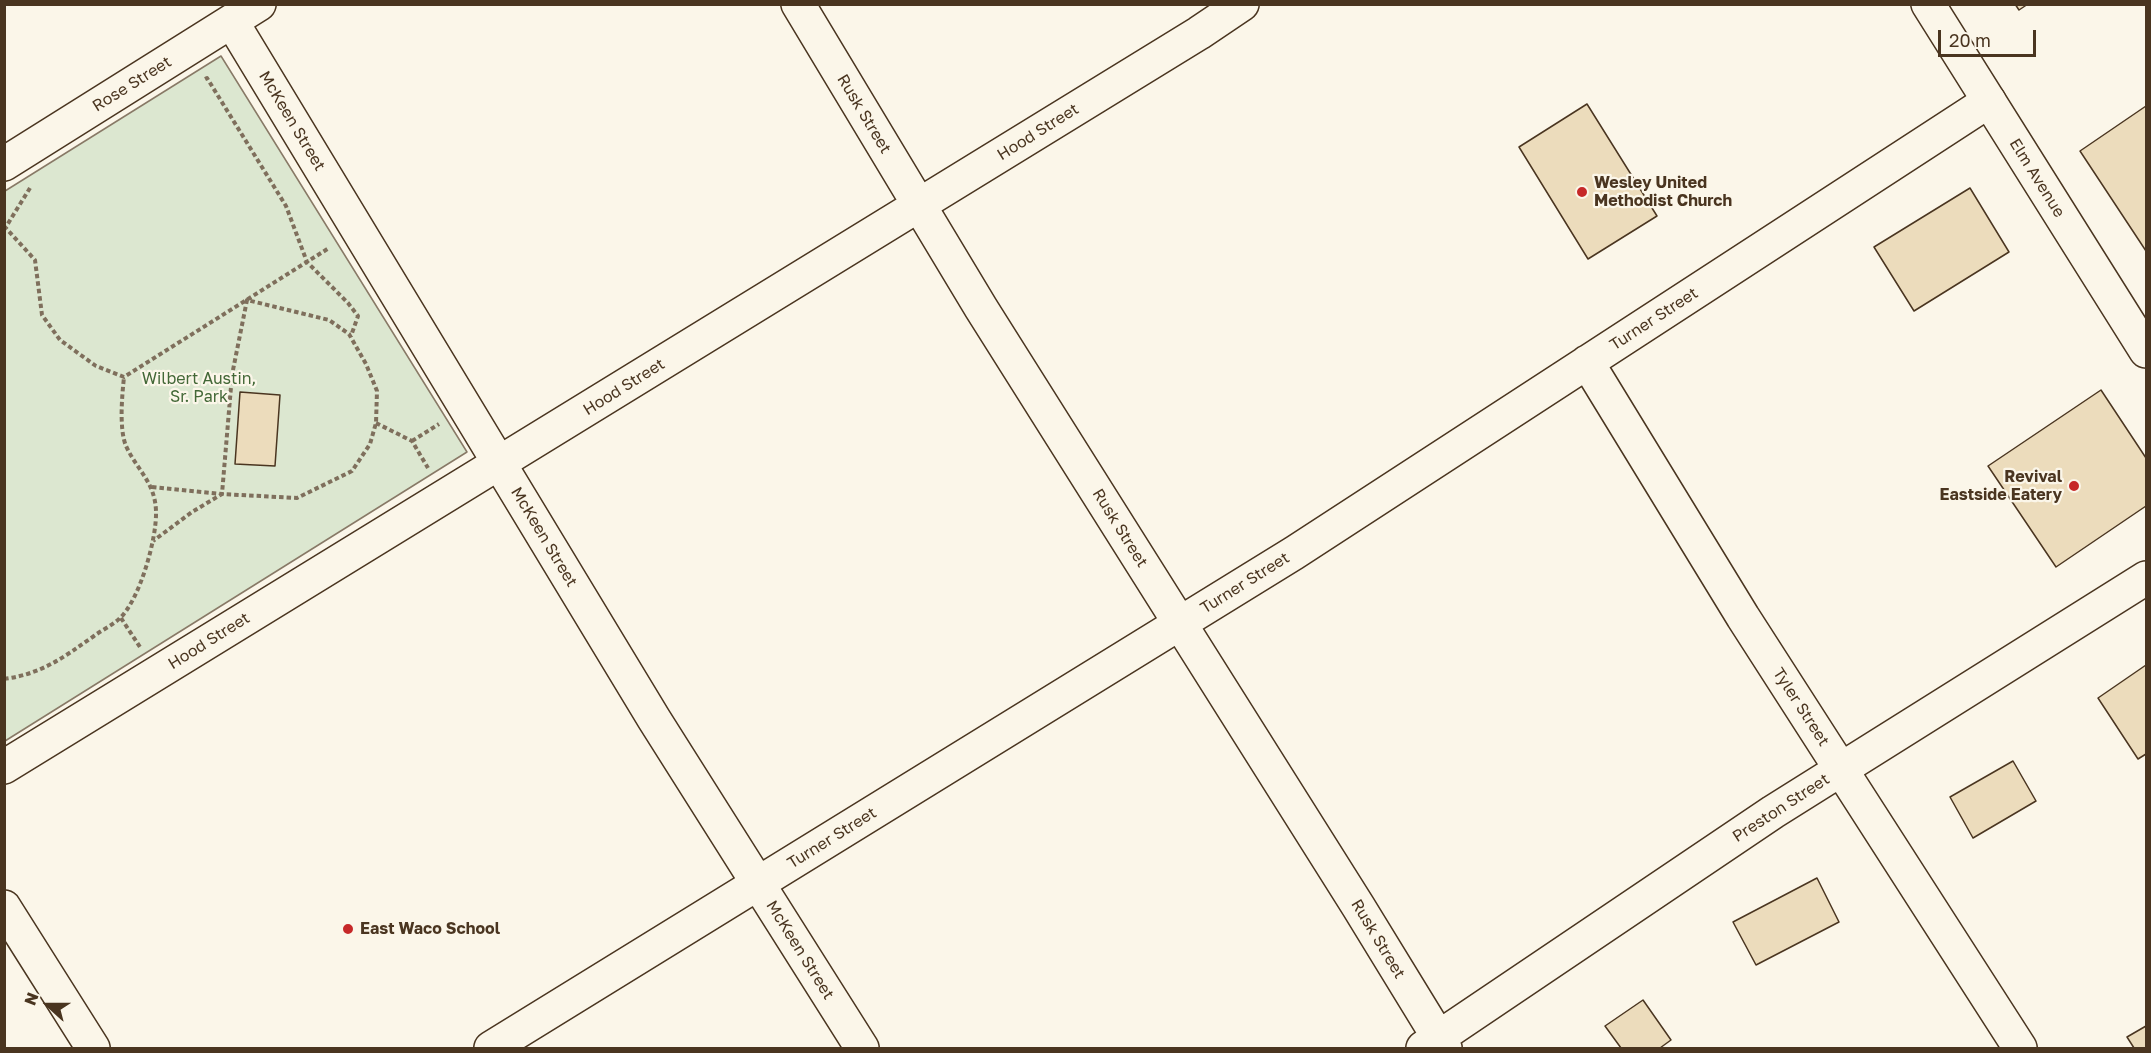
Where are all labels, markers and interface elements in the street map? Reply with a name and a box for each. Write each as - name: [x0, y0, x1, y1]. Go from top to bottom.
- scale bar: [1941, 18, 2038, 56]
- text: 20 m: [1949, 29, 1991, 51]
- street label: Rose Street: [89, 52, 175, 116]
- street label: McKeen Street: [255, 68, 329, 174]
- street label: Rusk Street: [833, 71, 895, 157]
- street label: Hood Street: [994, 99, 1082, 165]
- street label: Elm Avenue: [2005, 135, 2069, 221]
- place label: Wesley United Methodist Church: [1594, 173, 1732, 211]
- marker: Wesley United Methodist Church: [1575, 185, 1589, 199]
- street label: Turner Street: [1606, 283, 1702, 355]
- street label: Hood Street: [580, 354, 668, 420]
- park label: Wilbert Austin, Sr. Park: [142, 369, 256, 407]
- place label: Revival Eastside Eatery: [1939, 467, 2062, 505]
- marker: Revival Eastside Eatery: [2067, 479, 2081, 493]
- street label: McKeen Street: [507, 484, 581, 590]
- street label: Rusk Street: [1088, 485, 1152, 571]
- street label: Turner Street: [1197, 548, 1293, 618]
- street label: Hood Street: [165, 608, 253, 674]
- street label: Tyler Street: [1769, 664, 1833, 750]
- street label: Preston Street: [1729, 770, 1833, 846]
- street label: Turner Street: [784, 803, 880, 873]
- street label: Rusk Street: [1347, 896, 1409, 982]
- street label: McKeen Street: [762, 897, 838, 1003]
- place label: East Waco School: [360, 919, 500, 939]
- marker: East Waco School: [341, 922, 355, 936]
- north arrow: [18, 975, 78, 1035]
- text: N: [20, 989, 43, 1008]

